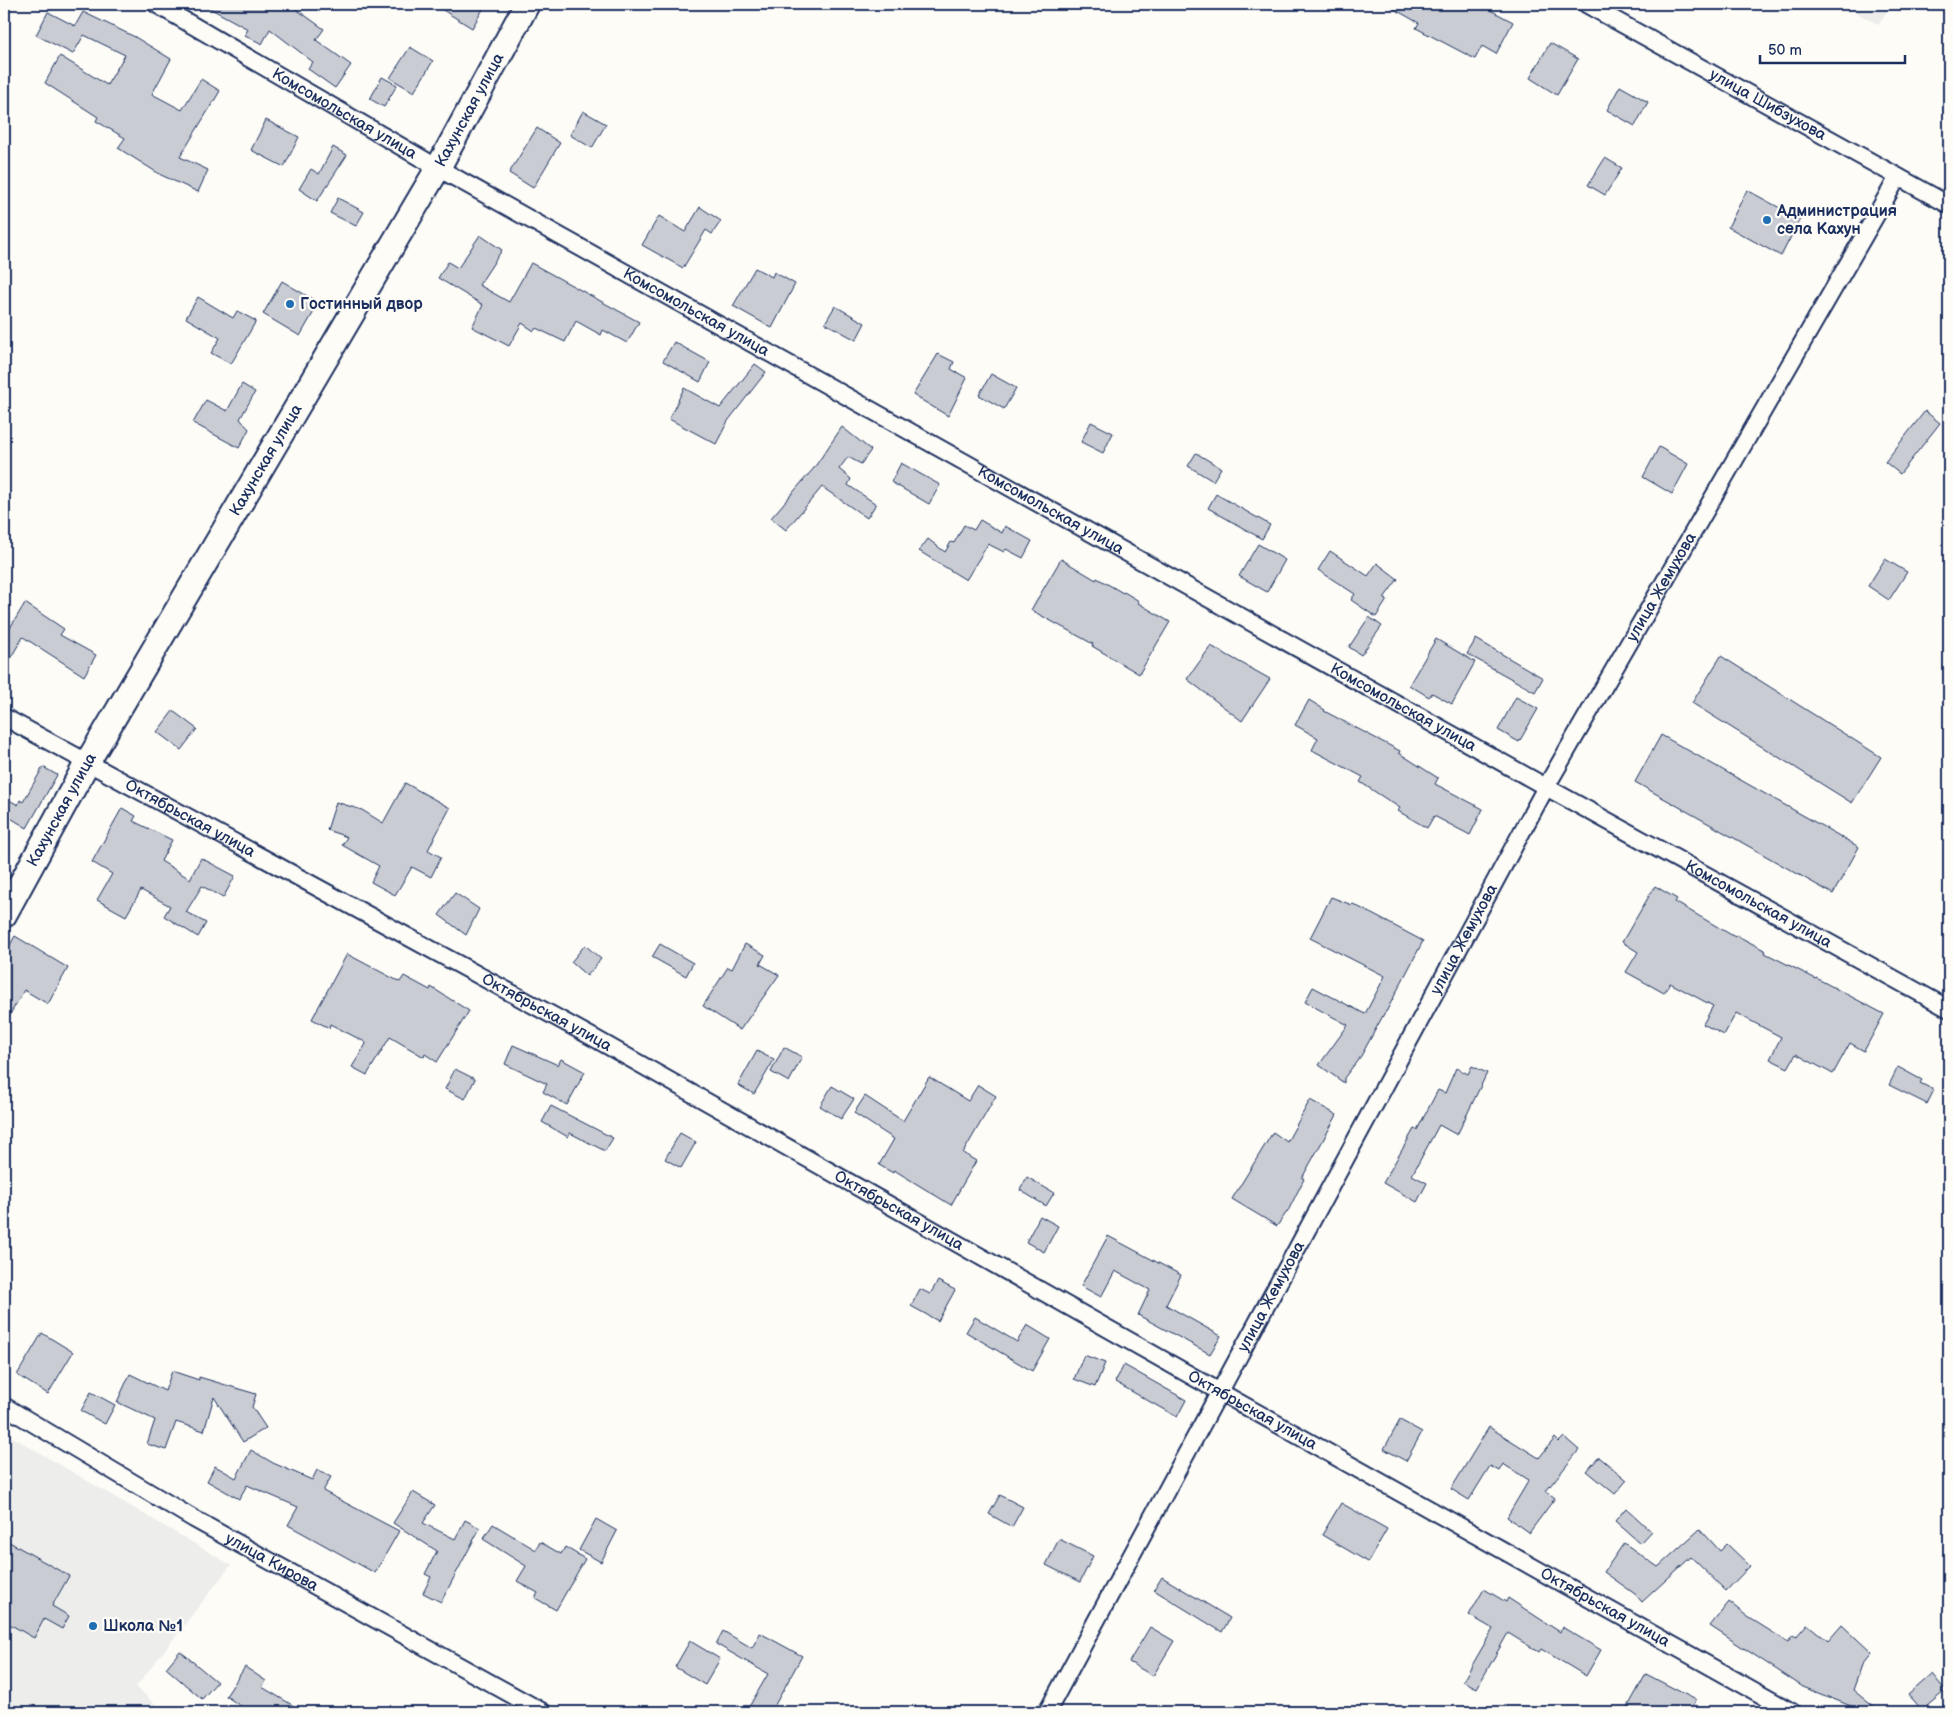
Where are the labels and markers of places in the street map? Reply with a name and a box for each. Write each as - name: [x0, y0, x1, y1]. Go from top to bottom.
- place label: Администрация села Кахун: [1776, 202, 1897, 239]
- marker: Администрация села Кахун: [1761, 214, 1773, 226]
- place label: Гостинный двор: [300, 295, 423, 314]
- marker: Гостинный двор: [284, 298, 296, 310]
- place label: Школа №1: [103, 1617, 183, 1636]
- marker: Школа №1: [87, 1620, 99, 1632]

